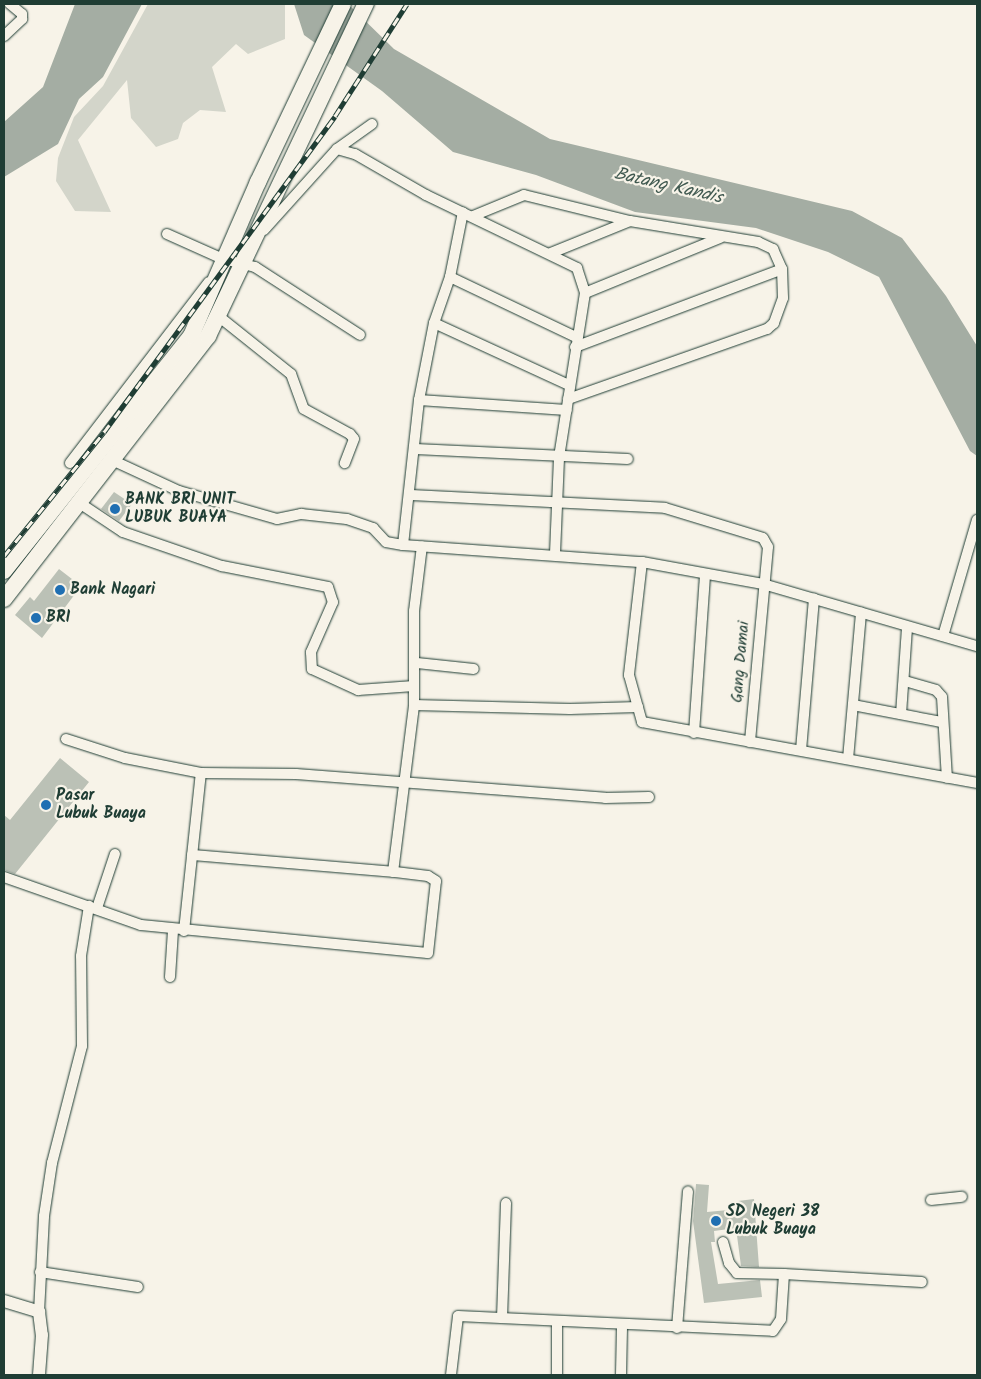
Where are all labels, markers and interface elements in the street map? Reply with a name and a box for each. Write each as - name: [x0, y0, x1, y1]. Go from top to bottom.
- water label: Batang Kandis: [612, 164, 724, 210]
- place label: BANK BRI UNIT LUBUK BUAYA: [125, 490, 235, 528]
- marker: BANK BRI UNIT LUBUK BUAYA: [109, 503, 121, 515]
- place label: Bank Nagari: [70, 580, 155, 600]
- marker: Bank Nagari: [54, 584, 66, 596]
- place label: BRI: [46, 608, 71, 628]
- marker: BRI: [30, 612, 42, 624]
- street label: Gang Damai: [728, 620, 754, 704]
- place label: Pasar Lubuk Buaya: [56, 786, 146, 824]
- marker: Pasar Lubuk Buaya: [40, 799, 52, 811]
- place label: SD Negeri 38 Lubuk Buaya: [726, 1202, 819, 1240]
- marker: SD Negeri 38 Lubuk Buaya: [710, 1215, 722, 1227]

